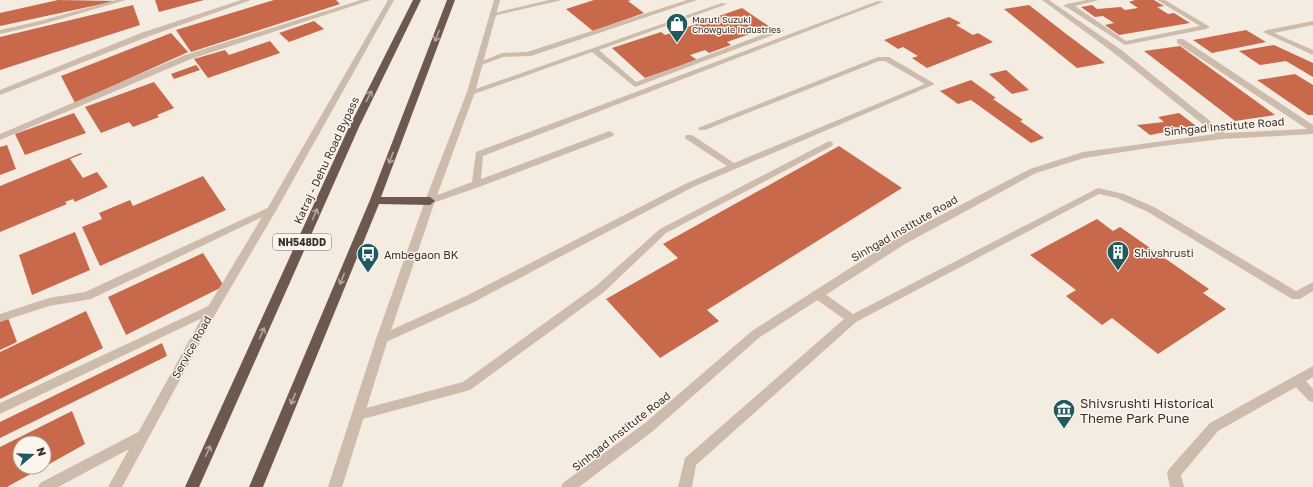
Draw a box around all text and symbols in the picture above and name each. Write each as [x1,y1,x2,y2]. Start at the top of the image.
shop icon: Maruti Suzuki Chowgule Industries [664,11,690,44]
place label: Maruti Suzuki Chowgule Industries [692,14,781,35]
one-way arrow [433,30,441,42]
one-way arrow [366,91,374,103]
street label: Katraj - Dehu Road Bypass [291,94,361,226]
street label: Sinhgad Institute Road [1163,114,1285,138]
one-way arrow [386,151,394,163]
street label: Sinhgad Institute Road [848,192,960,264]
one-way arrow [312,209,319,221]
road number: NH548DD [273,234,331,250]
building icon: Shivshrusti [1105,239,1131,272]
bus stop icon: Ambegaon BK [355,241,381,274]
place label: Shivshrusti [1134,246,1194,259]
place label: Ambegaon BK [384,248,459,261]
one-way arrow [338,272,346,284]
street label: Service Road [169,314,213,380]
one-way arrow [259,327,266,339]
street label: Sinhgad Institute Road [569,389,673,473]
one-way arrow [288,392,296,404]
place label: Shivsrushti Historical Theme Park Pune [1080,395,1214,426]
museum icon: Shivsrushti Historical Theme Park Pune [1051,397,1077,430]
north arrow [12,435,52,475]
text: N [34,446,49,458]
one-way arrow [205,446,213,458]

